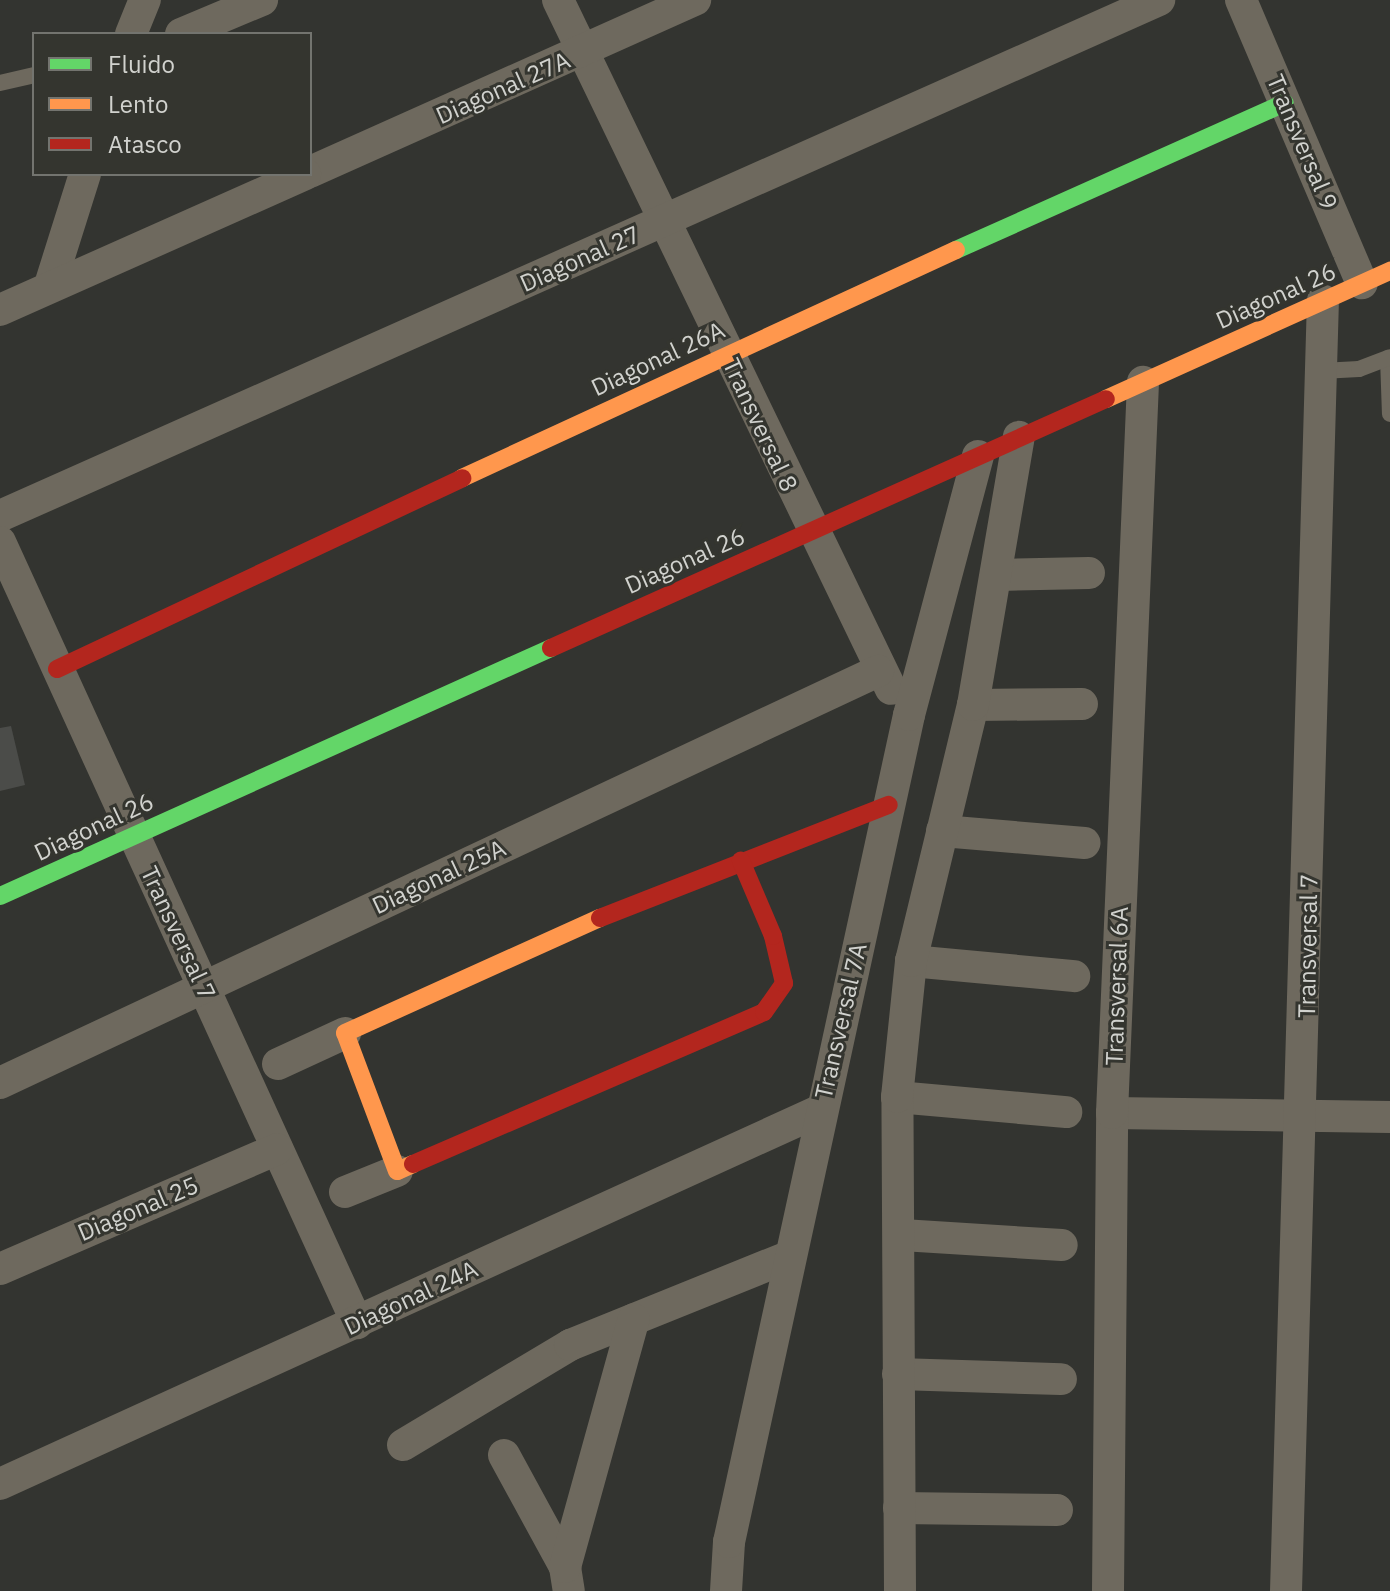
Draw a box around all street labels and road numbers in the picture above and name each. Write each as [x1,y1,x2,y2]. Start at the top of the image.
street label: Diagonal 27A [431,46,575,130]
street label: Transversal 9 [1261,70,1343,214]
street label: Diagonal 27 [516,220,644,298]
street label: Diagonal 26 [1212,257,1340,335]
street label: Diagonal 26A [587,316,729,402]
street label: Transversal 8 [717,354,803,496]
street label: Diagonal 26 [621,522,749,600]
street label: Diagonal 26 [30,787,158,867]
street label: Diagonal 25A [368,834,510,920]
street label: Transversal 7 [135,862,221,1004]
street label: Transversal 7 [1292,874,1324,1018]
street label: Transversal 6A [1100,906,1134,1066]
street label: Transversal 7A [809,940,873,1102]
street label: Diagonal 25 [73,1171,203,1247]
street label: Diagonal 24A [340,1255,482,1341]

